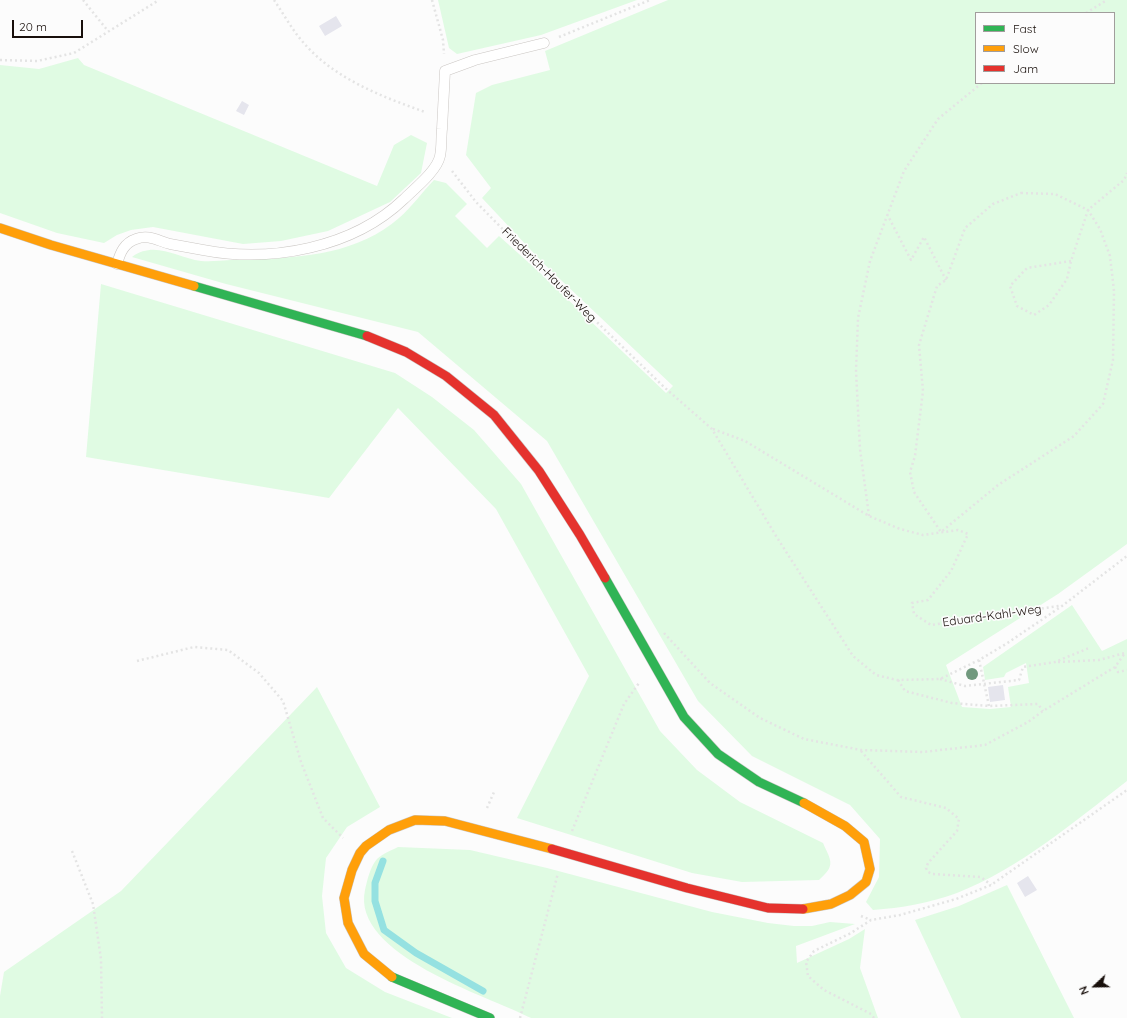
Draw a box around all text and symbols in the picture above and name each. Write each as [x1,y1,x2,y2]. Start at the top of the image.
scale bar [14,12,85,38]
legend [975,12,1115,84]
text: 20 m [19,19,47,34]
text: Fast [1013,21,1037,36]
text: Slow [1013,41,1039,56]
text: Jam [1013,61,1038,76]
street label: Friederich-Haufer-Weg [499,225,599,325]
street label: Eduard-Kahl-Weg [942,602,1042,630]
north arrow [1075,966,1115,1006]
text: N [1076,984,1092,997]

